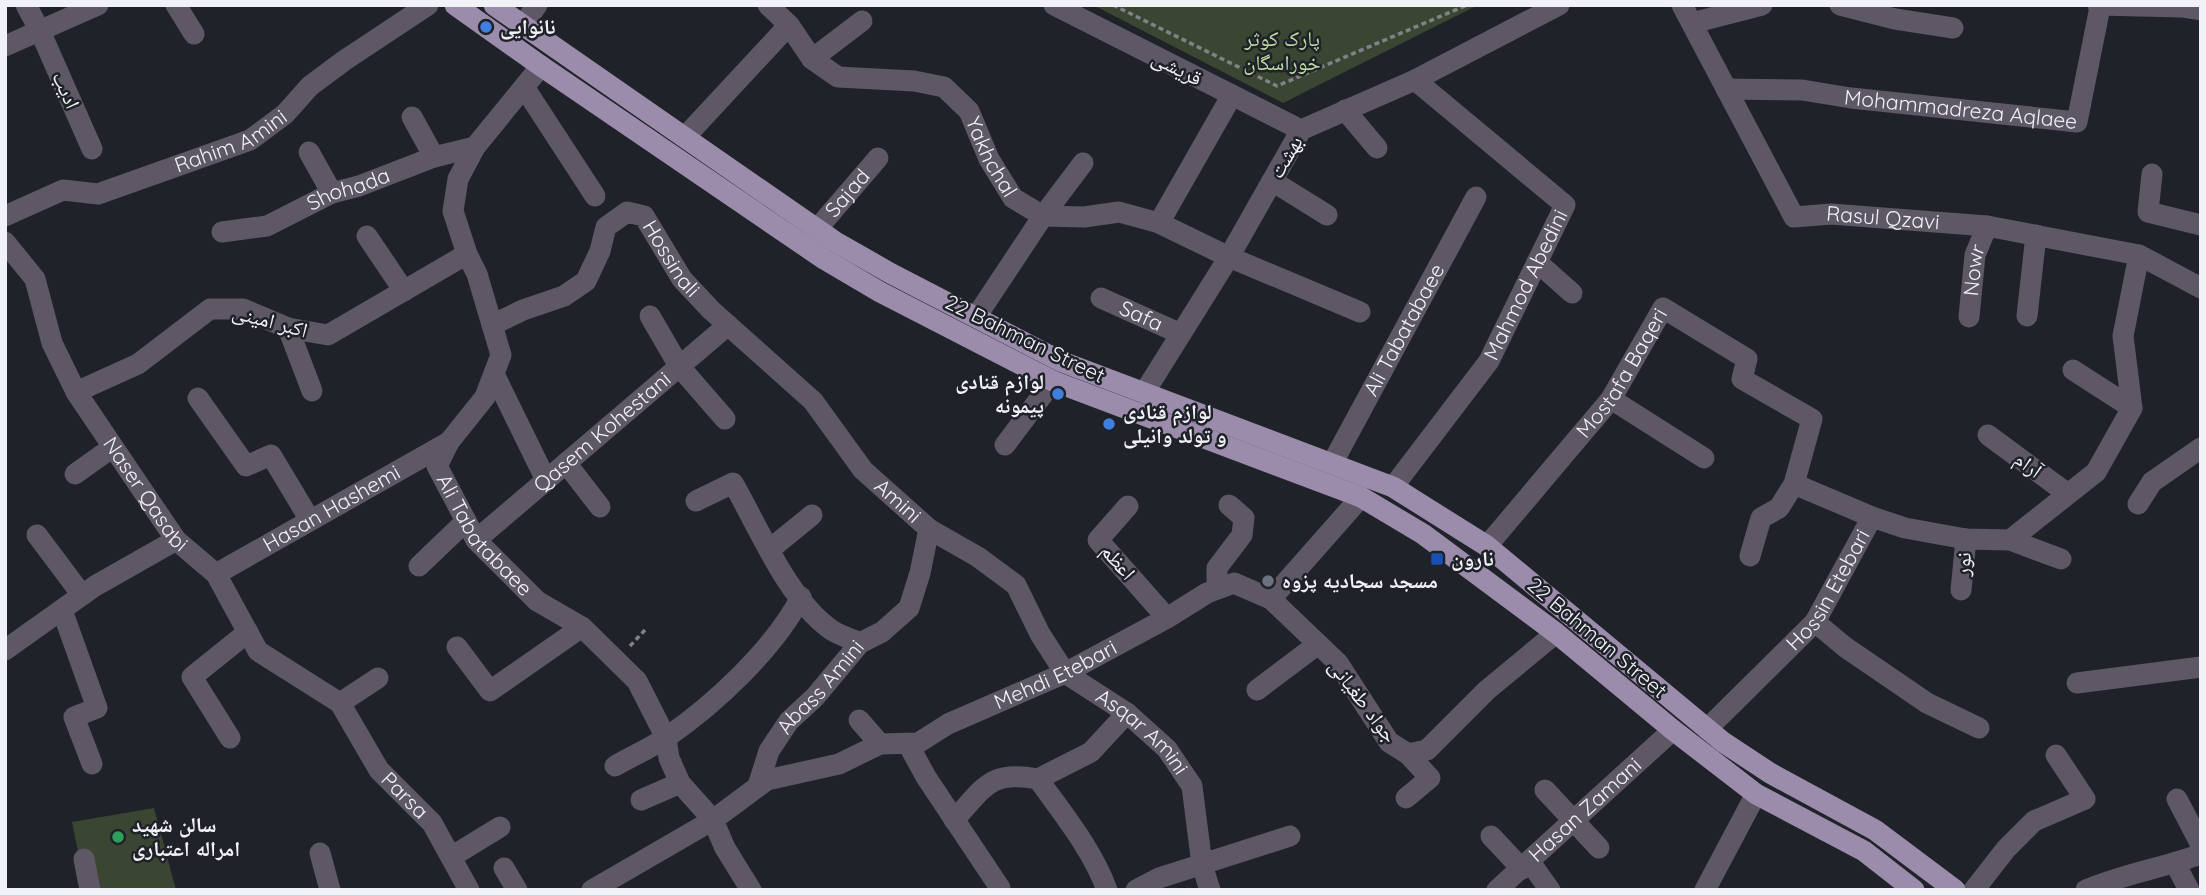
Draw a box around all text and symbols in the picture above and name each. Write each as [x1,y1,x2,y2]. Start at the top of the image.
place label: نانوایی [500,13,556,40]
marker: نانوایی [478,19,494,35]
park label: پارک کوثر خوراسگان [1243,25,1321,75]
street label: قریشی [1148,44,1207,92]
street label: ادیب [47,67,87,112]
street label: Mohammadreza Aqlaee [1843,83,2079,134]
street label: Rahim Amini [171,103,292,178]
street label: Yakhchal [961,112,1023,202]
street label: بهشت [1263,131,1308,182]
street label: Shohada [302,161,393,216]
street label: Sajad [819,163,875,222]
street label: Rasul Qzavi [1825,200,1941,234]
street label: Mahmod Abedini [1477,205,1573,364]
street label: Hossinali [638,215,706,302]
street label: Nowr [1957,240,1990,297]
street label: Ali Tabatabaee [1357,259,1450,400]
street label: 22 Bahman Street [941,288,1110,388]
street label: Safa [1116,294,1167,336]
street label: اکبر امینی [230,298,311,343]
street label: Mostafa Baqeri [1570,303,1672,443]
street label: Qasem Kohestani [528,366,676,497]
place label: لوازم قنادی پیمونه [955,368,1044,418]
marker: لوازم قنادی پیمونه [1050,386,1066,402]
place label: لوازم قنادی و تولد وانیلی [1123,398,1227,449]
marker: لوازم قنادی و تولد وانیلی [1101,416,1117,432]
street label: Naser Qasabi [98,432,194,556]
street label: آرام [2008,445,2048,485]
street label: Hasan Hashemi [258,458,404,557]
street label: Ali Tabatabaee [432,469,538,601]
street label: Amini [870,473,927,528]
street label: Hossin Etebari [1780,524,1875,655]
street label: اعظم [1094,538,1142,586]
place label: نارون [1451,545,1494,571]
marker: نارون [1429,551,1445,567]
street label: نور [1948,551,1976,578]
place label: مسجد سجادیه پزوه [1282,567,1438,593]
street label: 22 Bahman Street [1522,571,1673,703]
marker: مسجد سجادیه پزوه [1260,573,1276,589]
street label: Abass Amini [770,634,869,738]
street label: Mehdi Etebari [990,634,1121,714]
street label: جواد طغیانی [1323,653,1404,748]
street label: Asqar Amini [1091,682,1194,779]
street label: Hasan Zamani [1523,751,1646,867]
street label: Parsa [376,766,434,824]
place label: سالن شهید امراله اعتباری [132,811,240,861]
marker: سالن شهید امراله اعتباری [110,829,126,845]

